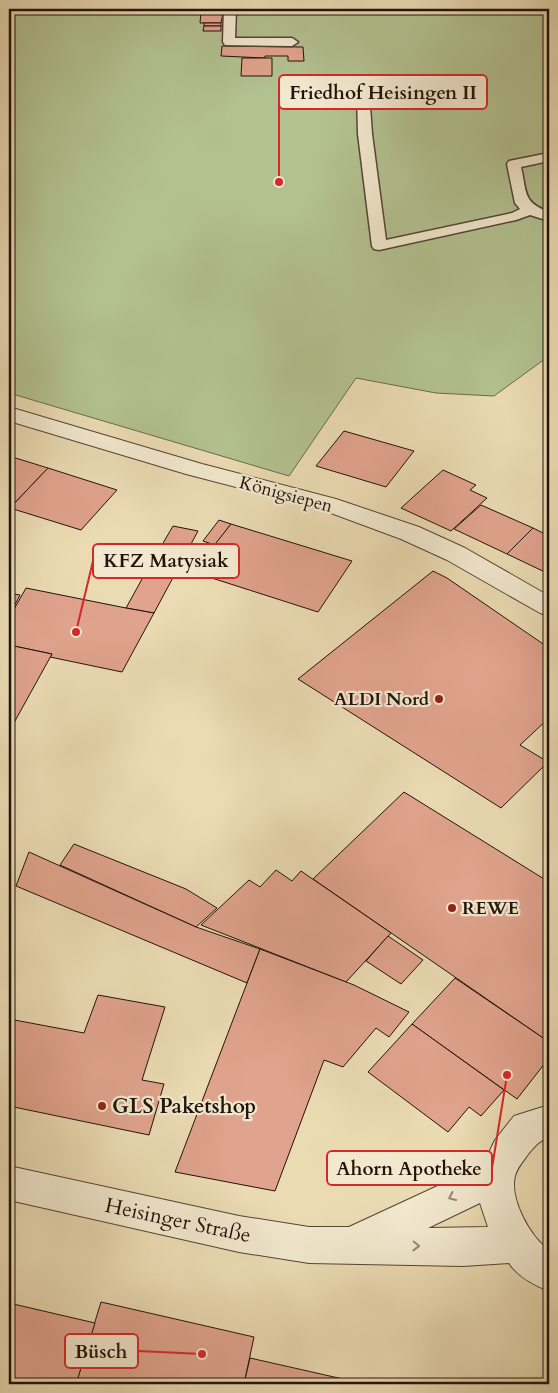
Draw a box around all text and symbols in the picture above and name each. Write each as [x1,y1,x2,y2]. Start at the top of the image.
callout: Friedhof Heisingen II [279,75,487,109]
text: Friedhof Heisingen II [289,80,477,106]
street label: Königsiepen [236,470,336,519]
callout: KFZ Matysiak [93,544,239,578]
text: KFZ Matysiak [103,548,229,574]
place label: ALDI Nord [334,687,430,712]
marker: ALDI Nord [433,693,445,705]
place label: REWE [462,896,519,921]
marker: REWE [446,902,458,914]
place label: GLS Paketshop [112,1092,256,1121]
marker: GLS Paketshop [96,1100,108,1112]
callout: Ahorn Apotheke [327,1151,492,1185]
text: Ahorn Apotheke [336,1156,482,1182]
street label: Heisinger Straße [102,1191,253,1250]
one-way arrow [448,1191,457,1202]
one-way arrow [412,1241,420,1251]
callout: Büsch [65,1334,138,1368]
text: Büsch [75,1339,128,1365]

